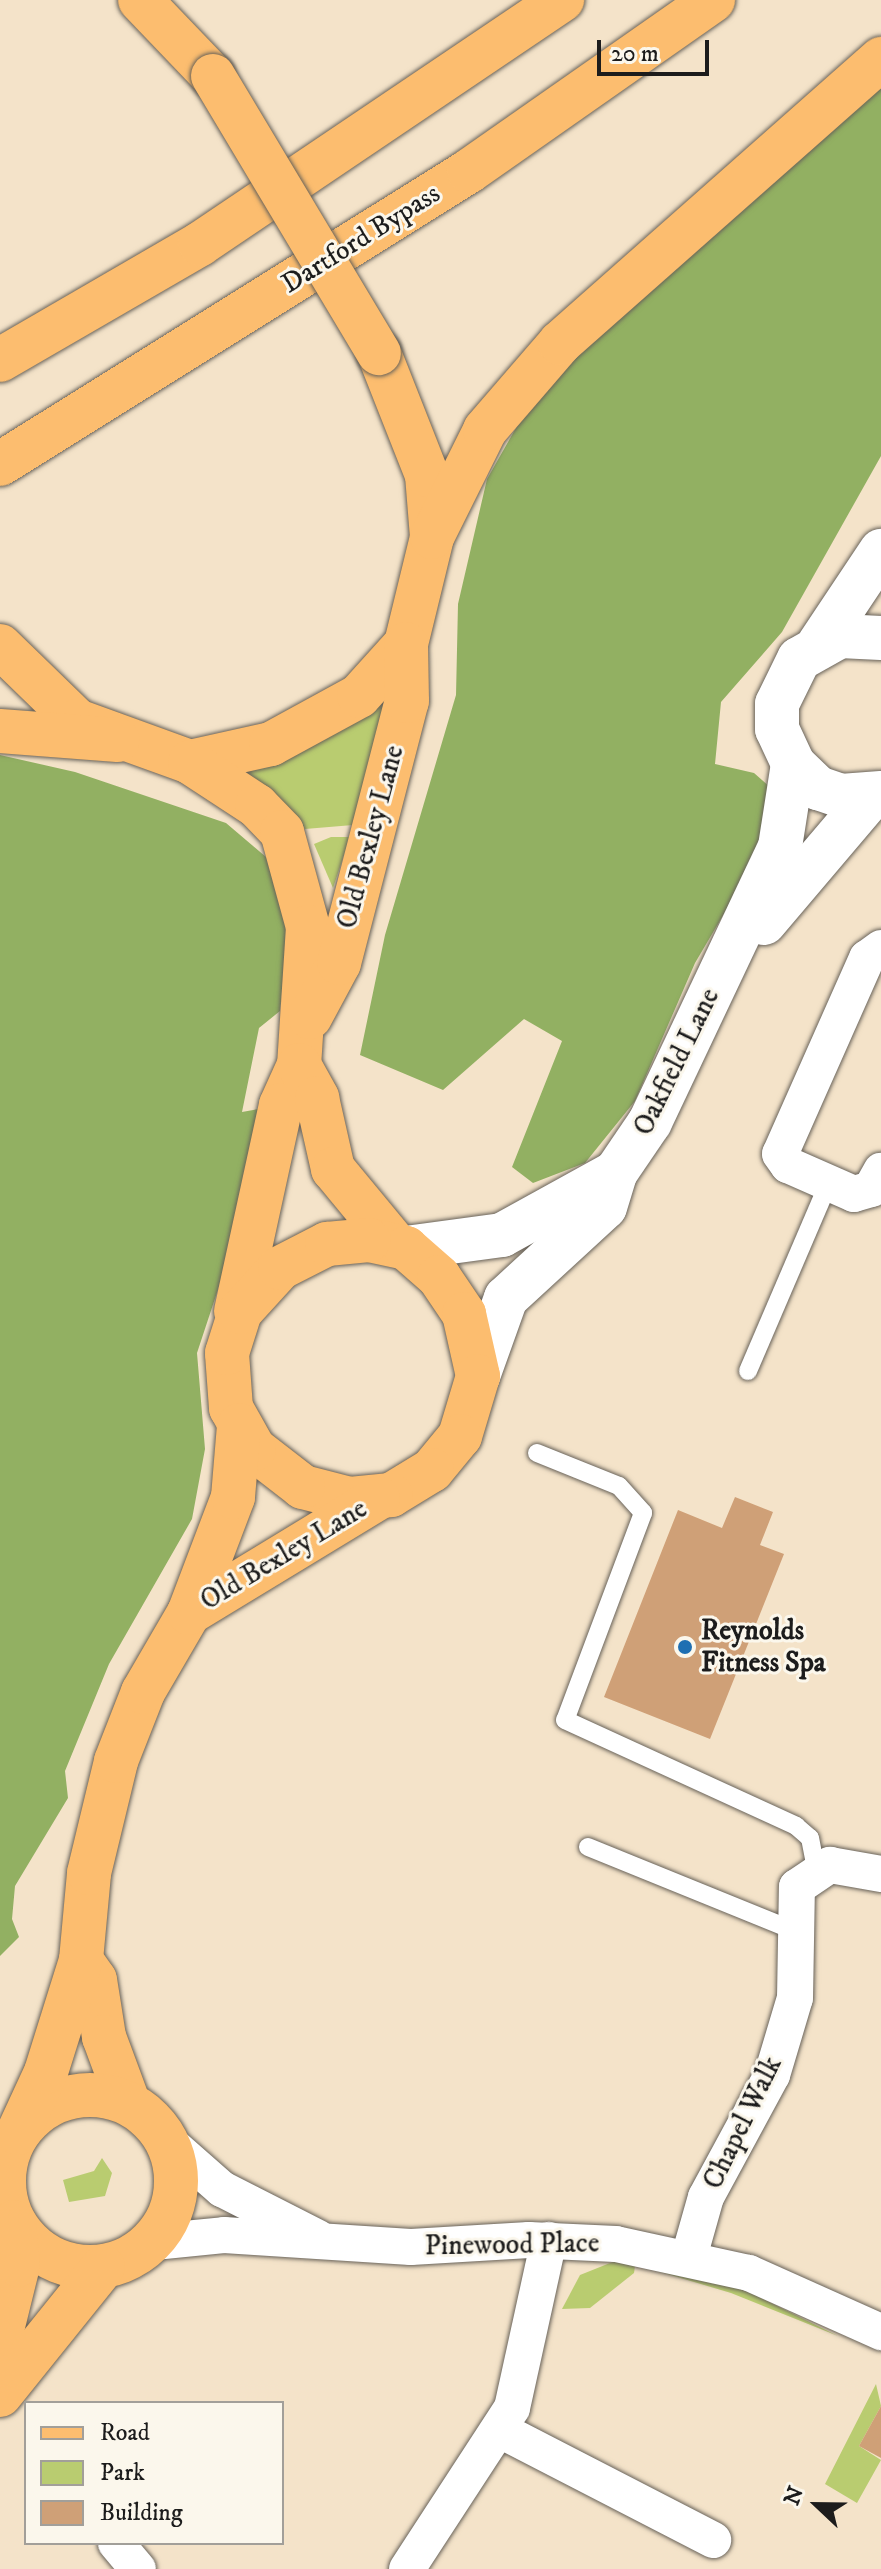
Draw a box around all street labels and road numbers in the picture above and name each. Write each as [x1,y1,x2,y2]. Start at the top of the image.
street label: Dartford Bypass [276,177,446,301]
street label: Old Bexley Lane [330,742,412,932]
street label: Oakfield Lane [627,983,727,1141]
street label: Old Bexley Lane [195,1492,373,1618]
street label: Chapel Walk [696,2051,790,2195]
street label: Pinewood Place [424,2227,600,2263]

